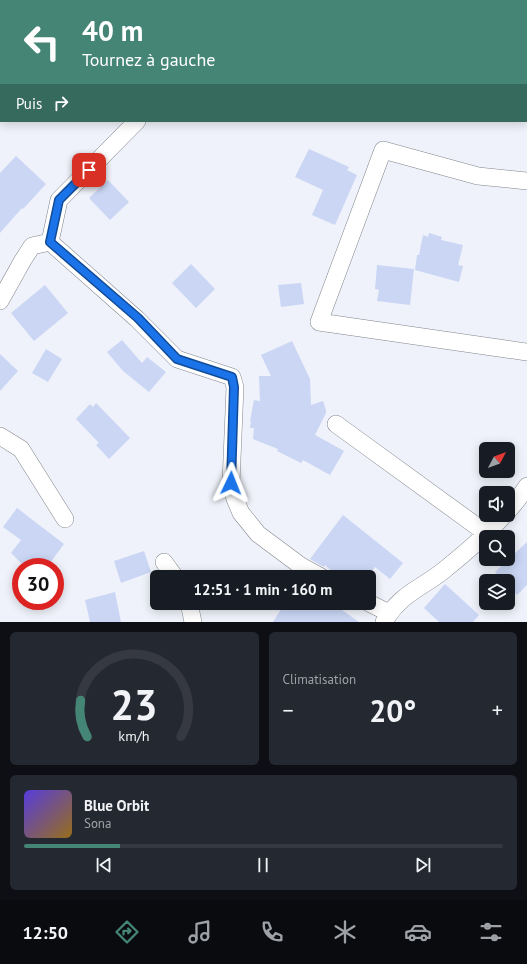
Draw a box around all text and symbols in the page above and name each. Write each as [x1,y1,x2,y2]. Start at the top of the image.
text: 40 m [82,12,143,49]
icon: left [16,16,68,68]
text: Tournez à gauche [82,48,215,71]
icon: right [50,92,72,114]
text: Puis [16,94,42,113]
pin [72,153,106,187]
icon: arrive [78,159,100,181]
north arrow [479,442,515,478]
map controls [479,442,515,610]
position arrow [210,462,252,504]
button: sound [479,486,515,522]
button: search [479,530,515,566]
speed limit sign: 30 [12,558,64,610]
button: layers [479,574,515,610]
text: 12:51 · 1 min · 160 m [194,580,332,599]
text: Climatisation [283,671,356,688]
text: 23 [111,677,158,730]
text: 20° [369,691,416,730]
text: − [283,696,294,724]
text: + [492,696,503,724]
text: km/h [119,725,150,744]
text: Blue Orbit [84,796,149,815]
text: Sona [84,815,111,832]
icon: previous [93,854,115,876]
icon: pause [252,854,274,876]
icon: next [412,854,434,876]
icon: directions [113,918,141,946]
icon: music [186,918,214,946]
icon: phone [258,918,286,946]
icon: climate [331,918,359,946]
icon: car [404,918,432,946]
icon: filters [477,918,505,946]
text: 12:50 [22,921,68,944]

